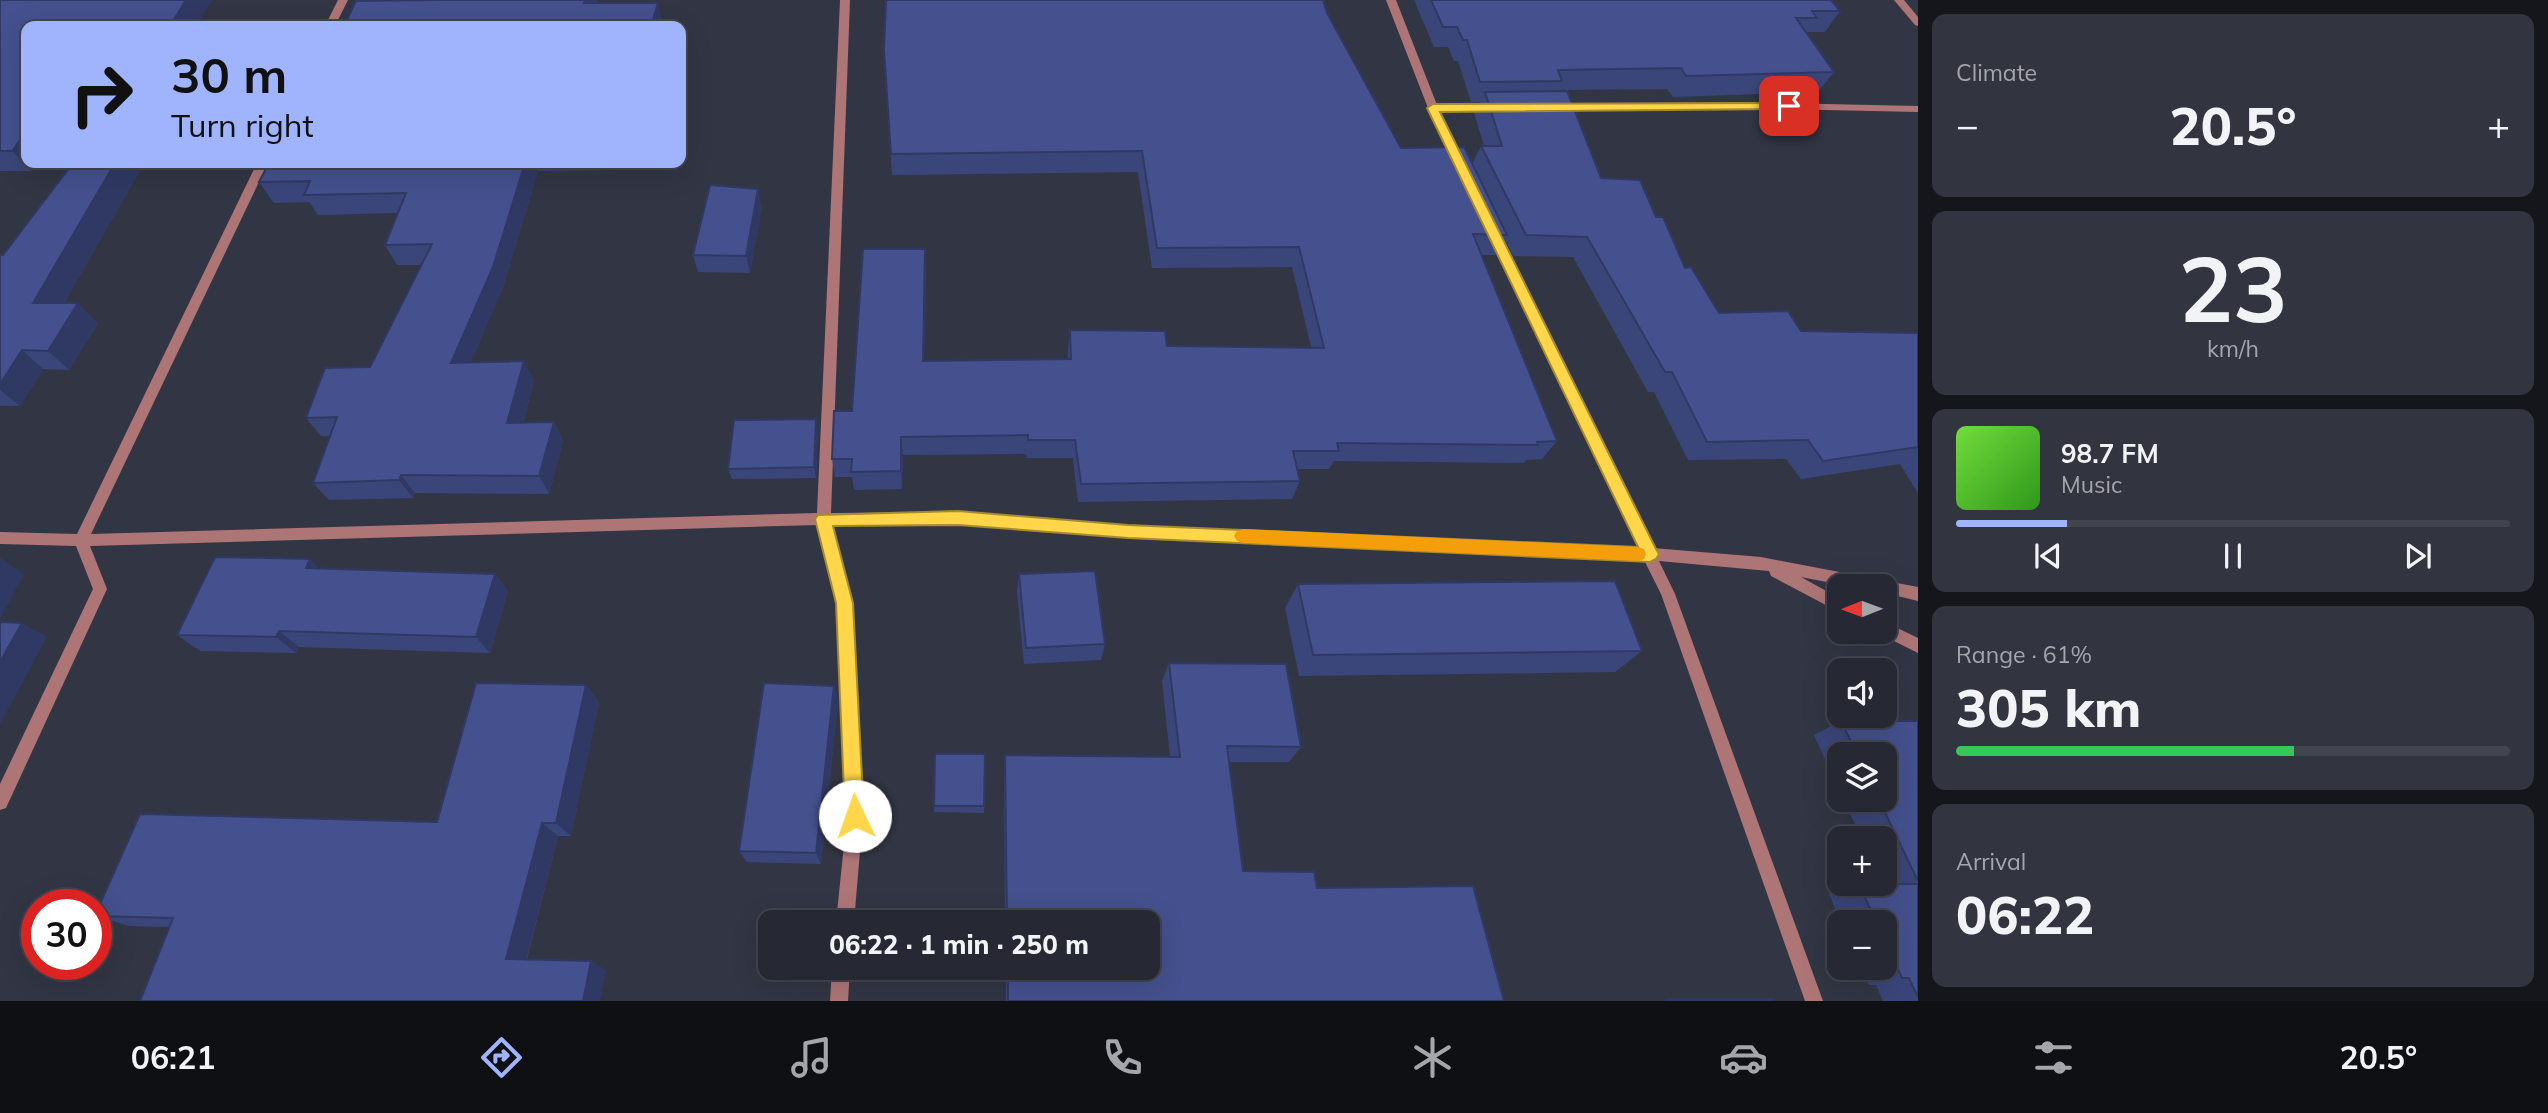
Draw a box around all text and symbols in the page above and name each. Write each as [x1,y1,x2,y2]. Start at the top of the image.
text: 30 m [171,44,287,105]
icon: right [56,49,147,140]
text: Climate [1956,58,2037,87]
pin [1759,76,1819,136]
icon: arrive [1770,87,1808,125]
text: 20.5° [2169,93,2297,158]
text: − [1956,101,1979,149]
text: + [2487,101,2510,149]
text: Turn right [171,105,314,145]
text: 23 [2178,231,2288,345]
text: km/h [2207,334,2259,363]
text: 98.7 FM [2061,437,2159,470]
text: Music [2061,470,2122,499]
icon: previous [2029,537,2067,575]
icon: pause [2214,537,2252,575]
icon: next [2399,537,2437,575]
north arrow [1827,574,1897,644]
map controls [1827,574,1897,980]
text: Range · 61% [1956,640,2092,669]
button: sound [1827,658,1897,728]
text: 305 km [1956,675,2141,740]
button: layers [1827,742,1897,812]
position arrow [818,779,892,853]
button: + [1827,826,1897,896]
text: Arrival [1956,847,2026,876]
text: 06:22 [1956,882,2094,947]
speed limit sign: 30 [21,889,112,980]
button: − [1827,910,1897,980]
text: 06:22 · 1 min · 250 m [829,928,1089,961]
icon: directions [477,1033,526,1082]
icon: music [787,1033,836,1082]
icon: phone [1098,1033,1147,1082]
icon: climate [1408,1033,1457,1082]
icon: car [1719,1033,1768,1082]
icon: filters [2029,1033,2078,1082]
text: 06:21 [131,1037,215,1077]
text: 20.5° [2340,1037,2417,1077]

